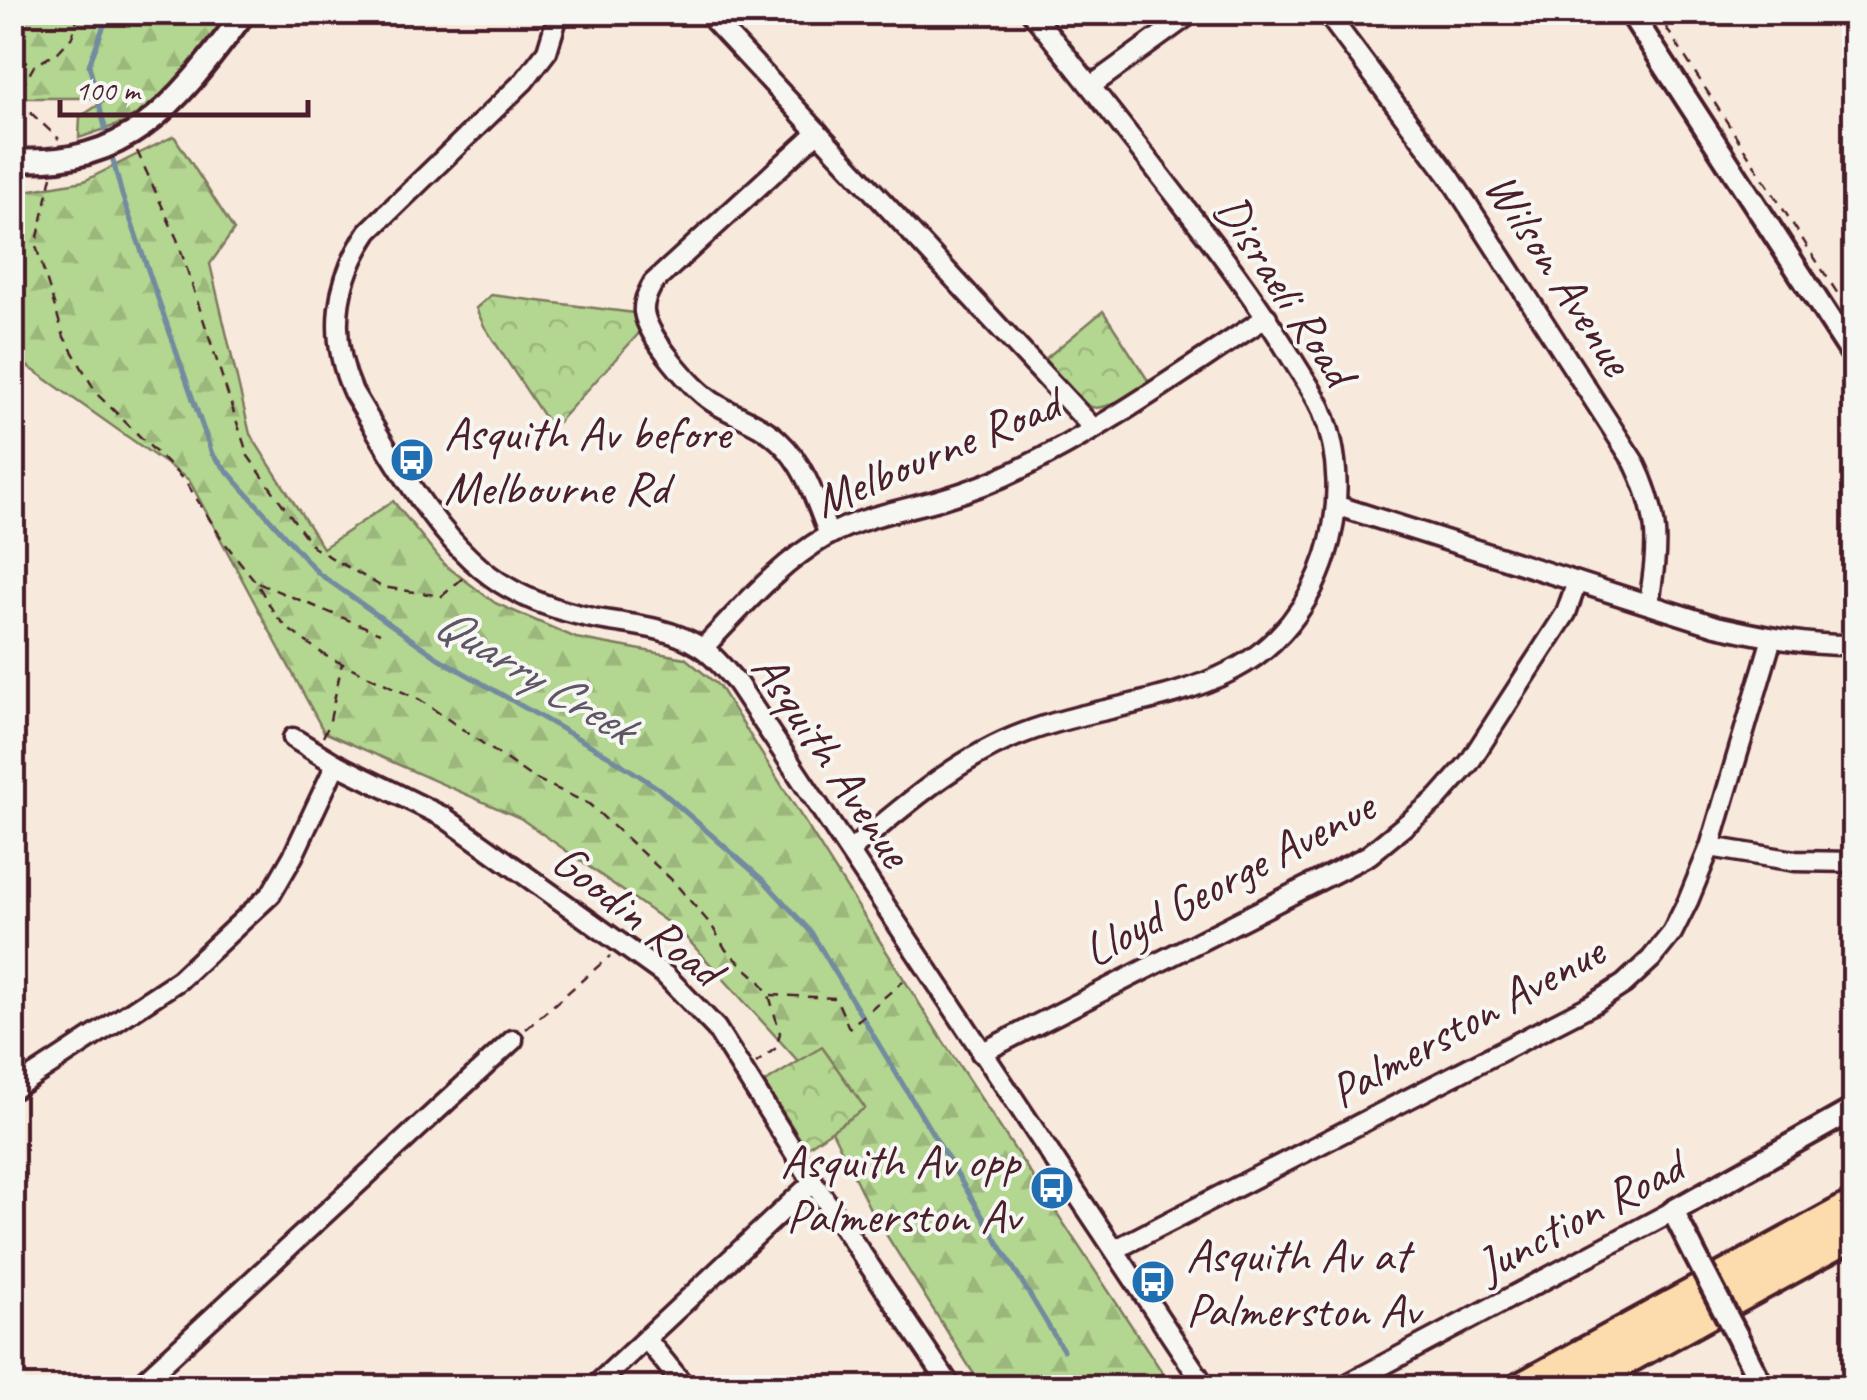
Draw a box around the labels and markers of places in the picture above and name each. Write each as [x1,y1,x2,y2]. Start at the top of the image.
place label: Asquith Av before Melbourne Rd [444,403,734,518]
bus stop icon: Asquith Av before Melbourne Rd [389,437,435,483]
place label: Asquith Av opp Palmerston Av [781,1131,1024,1246]
bus stop icon: Asquith Av opp Palmerston Av [1029,1165,1075,1211]
place label: Asquith Av at Palmerston Av [1186,1225,1424,1340]
bus stop icon: Asquith Av at Palmerston Av [1130,1259,1176,1305]

